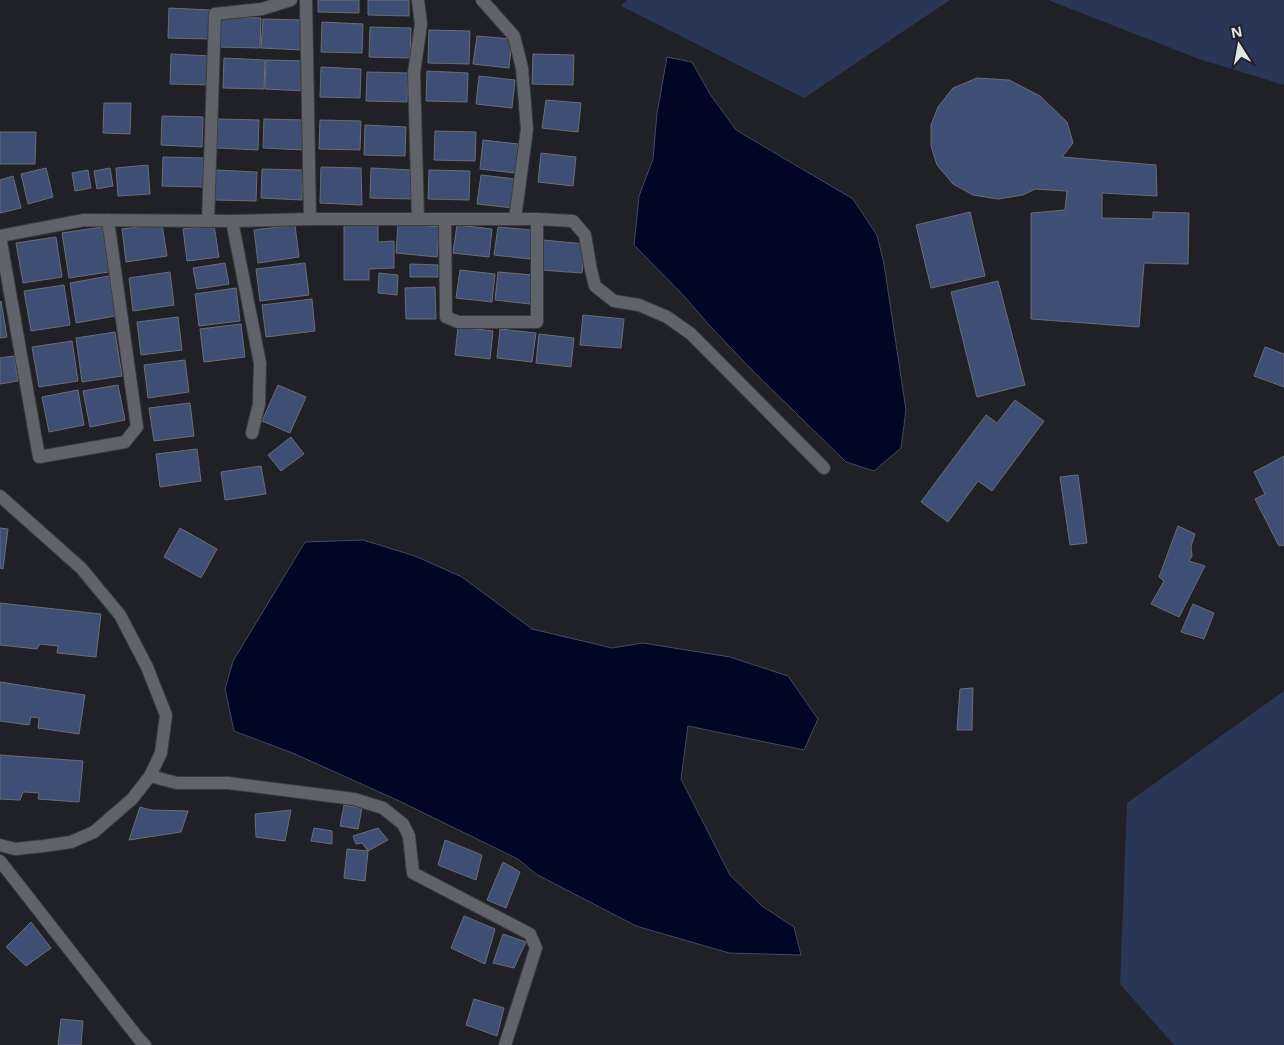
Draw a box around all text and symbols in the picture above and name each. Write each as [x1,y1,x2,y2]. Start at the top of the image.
north arrow [1214,20,1264,70]
text: N [1229,21,1244,42]

